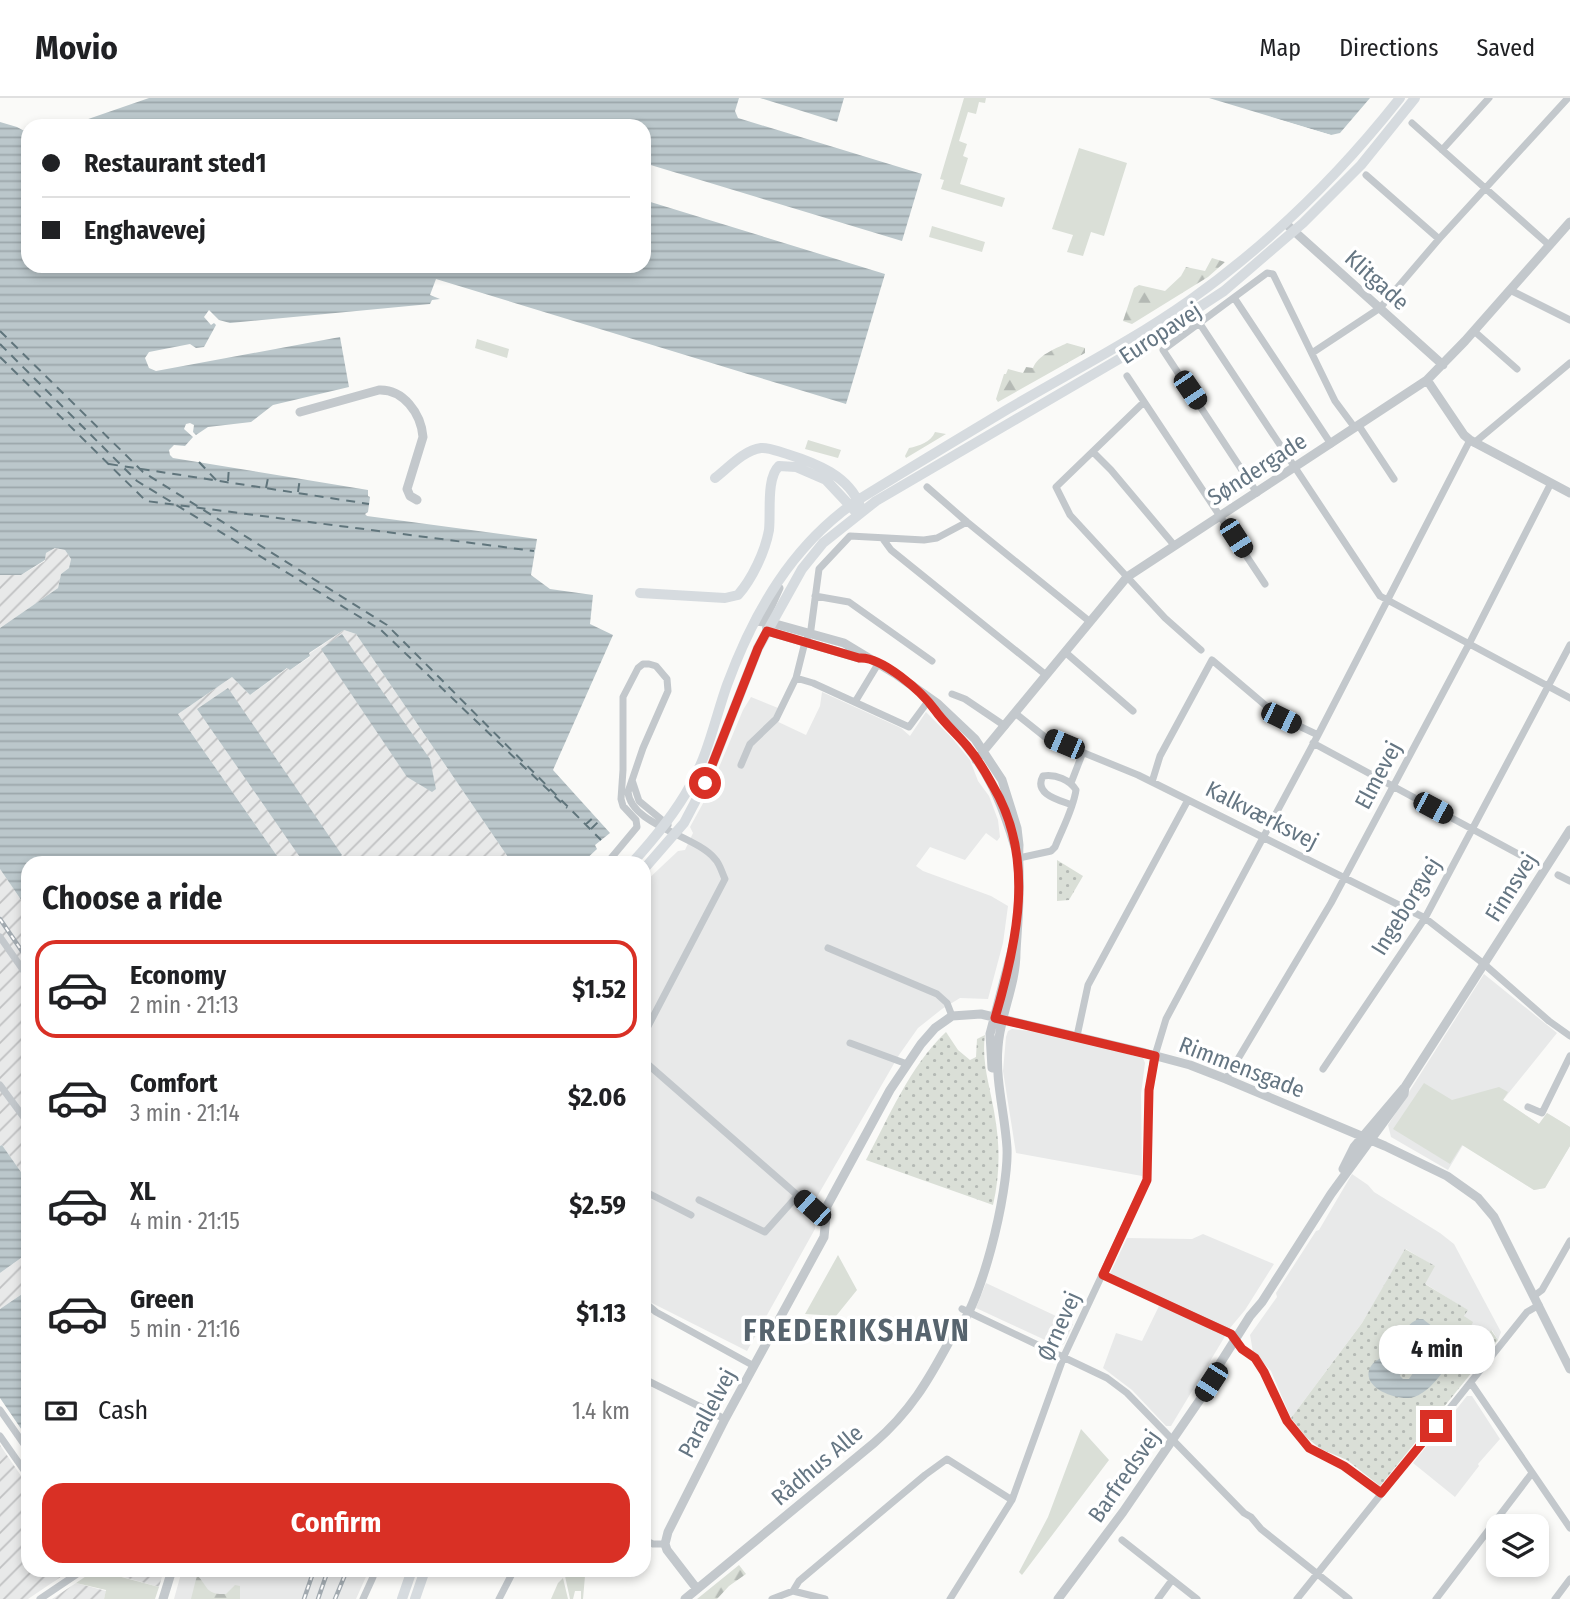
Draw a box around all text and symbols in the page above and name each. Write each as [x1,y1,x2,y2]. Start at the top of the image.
text: Movio [35,28,118,68]
text: Map [1260,34,1301,62]
text: Directions [1339,34,1438,62]
text: Saved [1476,34,1535,62]
text: Restaurant sted1 [84,148,266,179]
text: Enghavevej [84,215,206,246]
street label: Klitgade [1339,244,1415,316]
street label: Europavej [1114,296,1206,370]
car [1170,367,1211,413]
street label: Søndergade [1202,427,1312,511]
car [1216,515,1257,561]
car [1258,699,1305,737]
car [1041,726,1088,762]
street label: Elmevej [1349,736,1407,814]
route start [689,767,721,799]
street label: Kalkværksvej [1201,775,1323,855]
car [1410,789,1457,827]
street label: Finnsvej [1479,847,1543,927]
street label: Ingeborgvej [1365,852,1447,960]
text: Choose a ride [42,879,223,917]
icon: car [46,958,109,1021]
text: Economy [130,960,226,991]
text: $1.52 [572,974,626,1005]
text: 2 min · 21:13 [130,991,239,1019]
street label: Rimmensgade [1175,1030,1309,1104]
icon: car [46,1066,109,1129]
text: Comfort [130,1068,218,1099]
text: $2.06 [568,1082,626,1113]
text: 3 min · 21:14 [130,1099,240,1127]
icon: car [46,1174,109,1237]
text: XL [130,1176,156,1207]
car [790,1186,835,1230]
text: $2.59 [569,1190,626,1221]
text: 4 min · 21:15 [130,1207,240,1235]
icon: car [46,1282,109,1345]
text: Green [130,1284,194,1315]
street label: Ørnevej [1031,1287,1087,1365]
text: $1.13 [576,1298,626,1329]
district label: FREDERIKSHAVN [743,1313,971,1349]
text: 5 min · 21:16 [130,1315,240,1343]
callout: 4 min [1378,1324,1494,1374]
text: 4 min [1411,1335,1463,1363]
car [1191,1359,1232,1405]
street label: Parallelvej [672,1364,742,1462]
icon: cash [42,1392,80,1430]
text: Cash [98,1395,148,1426]
text: 1.4 km [572,1397,630,1425]
route end [1420,1410,1452,1442]
street label: Rådhus Alle [766,1419,868,1511]
street label: Barfredsvej [1082,1424,1166,1528]
button: Confirm [42,1483,630,1563]
map controls [1486,1514,1549,1577]
button: layers [1486,1514,1549,1577]

